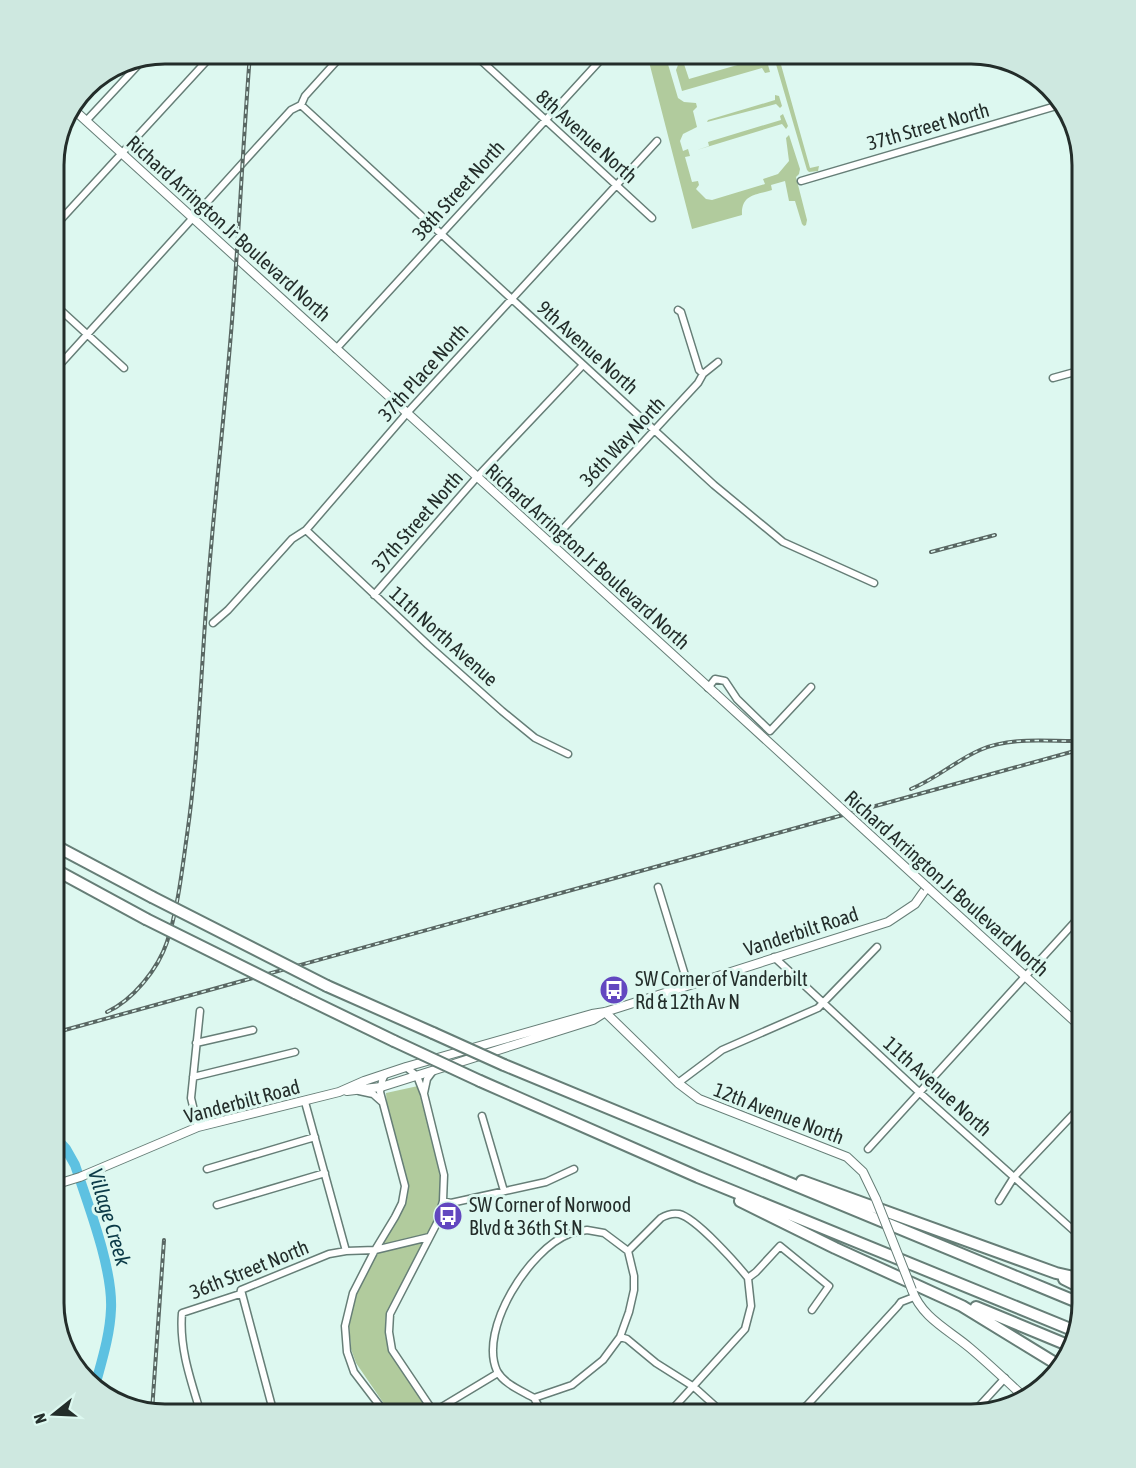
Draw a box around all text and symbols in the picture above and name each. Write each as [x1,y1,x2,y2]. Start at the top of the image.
street label: 8th Avenue North [532,85,642,187]
street label: 37th Street North [864,98,992,154]
street label: Richard Arrington Jr Boulevard North [122,130,336,326]
street label: 38th Street North [407,135,509,245]
street label: 9th Avenue North [533,296,643,398]
street label: 37th Place North [373,319,473,425]
street label: 36th Way North [575,392,669,490]
street label: Richard Arrington Jr Boulevard North [481,458,695,654]
street label: 37th Street North [367,466,467,576]
street label: 11th North Avenue [385,581,503,691]
street label: Richard Arrington Jr Boulevard North [840,785,1054,981]
street label: Vanderbilt Road [741,902,861,960]
place label: SW Corner of Vanderbilt Rd & 12th Av N [635,967,808,1013]
bus stop icon: SW Corner of Vanderbilt Rd & 12th Av N [598,974,630,1006]
street label: 11th Avenue North [879,1031,997,1141]
street label: Vanderbilt Road [182,1075,302,1127]
street label: 12th Avenue North [711,1078,847,1148]
water label: Village Creek [84,1165,136,1269]
place label: SW Corner of Norwood Blvd & 36th St N [469,1193,631,1239]
bus stop icon: SW Corner of Norwood Blvd & 36th St N [432,1200,464,1232]
street label: 36th Street North [186,1235,312,1303]
north arrow [24,1384,84,1444]
text: N [30,1411,50,1426]

